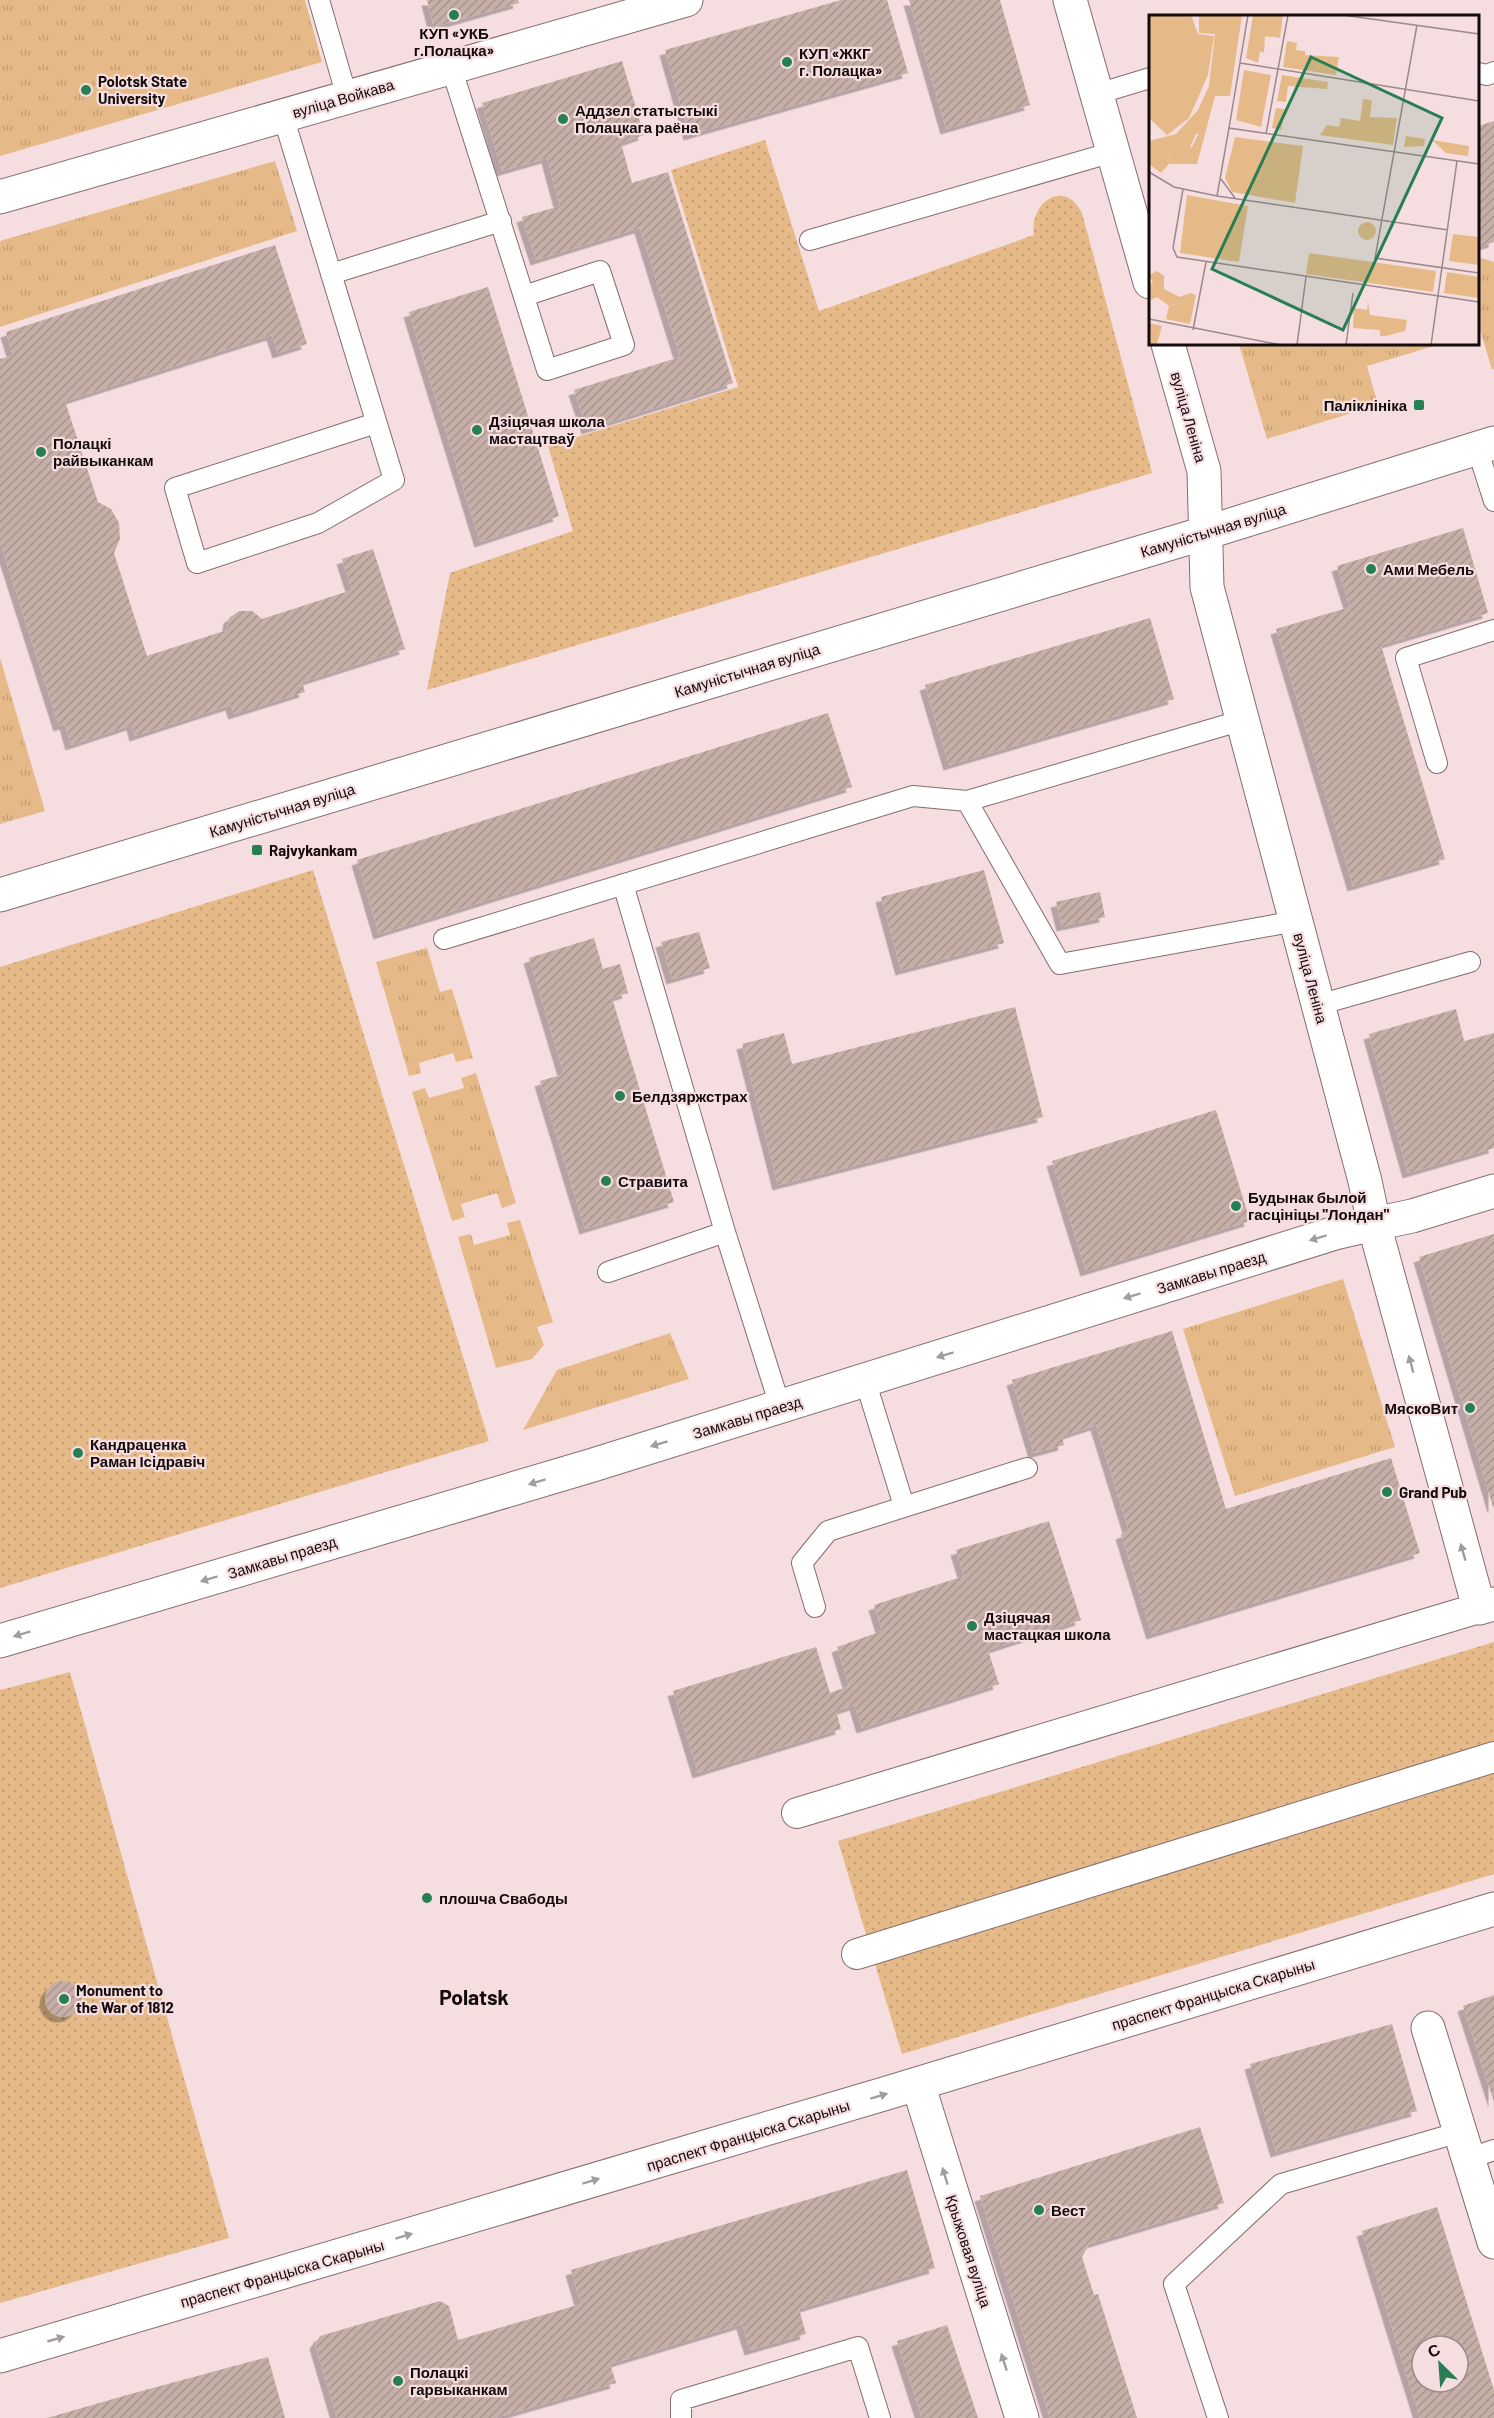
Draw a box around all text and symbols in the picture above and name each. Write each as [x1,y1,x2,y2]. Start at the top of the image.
marker: КУП «УКБ г.Полацка» [447,8,461,22]
inset map [1149,15,1479,345]
place label: КУП «УКБ г.Полацка» [414,24,494,59]
place label: КУП «ЖКГ г. Полацка» [799,44,882,79]
marker: КУП «ЖКГ г. Полацка» [780,55,794,69]
place label: Polotsk State University [98,72,187,107]
street label: вуліца Войкава [290,75,397,121]
marker: Polotsk State University [79,83,93,97]
place label: Аддзел статыстыкі Полацкага раёна [575,101,718,136]
marker: Аддзел статыстыкі Полацкага раёна [556,112,570,126]
street label: вуліца Леніна [1167,370,1211,465]
place label: Паліклініка [1324,396,1408,414]
marker: Паліклініка [1412,398,1426,412]
place label: Дзіцячая школа мастацтваў [489,412,606,447]
marker: Дзіцячая школа мастацтваў [470,423,484,437]
place label: Полацкі райвыканкам [53,434,154,469]
marker: Полацкі райвыканкам [34,445,48,459]
street label: Камуністычная вуліца [1138,499,1289,561]
place label: Ами Мебель [1383,560,1474,578]
marker: Ами Мебель [1364,562,1378,576]
street label: Камуністычная вуліца [672,639,823,701]
street label: Камуністычная вуліца [207,779,358,841]
place label: Rajvykankam [269,841,357,859]
marker: Rajvykankam [250,843,264,857]
street label: вуліца Леніна [1290,931,1332,1026]
place label: Белдзяржстрах [632,1087,748,1105]
marker: Белдзяржстрах [613,1089,627,1103]
place label: Стравита [618,1172,688,1190]
marker: Стравита [599,1174,613,1188]
place label: Будынак былой гасцініцы "Лондан" [1248,1188,1390,1223]
marker: Будынак былой гасцініцы "Лондан" [1229,1199,1243,1213]
one-way arrow [1309,1234,1327,1243]
street label: Замкавы праезд [1154,1247,1268,1297]
one-way arrow [1122,1292,1140,1302]
one-way arrow [936,1351,954,1360]
one-way arrow [1406,1355,1415,1373]
street label: Замкавы праезд [690,1392,804,1442]
place label: МяскоВит [1385,1399,1458,1417]
marker: МяскоВит [1463,1401,1477,1415]
place label: Кандраценка Раман Ісідравіч [90,1435,205,1470]
one-way arrow [650,1440,668,1449]
marker: Кандраценка Раман Ісідравіч [71,1446,85,1460]
one-way arrow [528,1478,546,1487]
place label: Grand Pub [1399,1483,1467,1501]
marker: Grand Pub [1380,1485,1394,1499]
street label: Замкавы праезд [225,1532,339,1582]
one-way arrow [1458,1543,1467,1561]
one-way arrow [200,1575,218,1584]
place label: Дзіцячая мастацкая школа [984,1608,1111,1643]
marker: Дзіцячая мастацкая школа [965,1619,979,1633]
one-way arrow [13,1630,31,1639]
place label: плошча Свабоды [439,1889,568,1907]
marker: плошча Свабоды [420,1891,434,1905]
street label: праспект Францыска Скарыны [1109,1955,1317,2033]
place label: Monument to the War of 1812 [76,1981,174,2016]
district label: Polatsk [439,1984,509,2009]
marker: Monument to the War of 1812 [57,1992,71,2006]
one-way arrow [870,2091,888,2100]
street label: праспект Францыска Скарыны [644,2096,852,2174]
one-way arrow [940,2167,949,2185]
one-way arrow [582,2176,600,2185]
street label: Крыжовая вуліца [942,2192,996,2310]
place label: Вест [1051,2201,1086,2219]
marker: Вест [1032,2203,1046,2217]
one-way arrow [395,2231,413,2241]
street label: праспект Францыска Скарыны [178,2235,386,2311]
one-way arrow [47,2334,65,2344]
north arrow [1410,2334,1470,2394]
text: С [1424,2339,1443,2361]
one-way arrow [999,2353,1008,2371]
place label: Полацкі гарвыканкам [410,2363,508,2398]
marker: Полацкі гарвыканкам [391,2374,405,2388]

